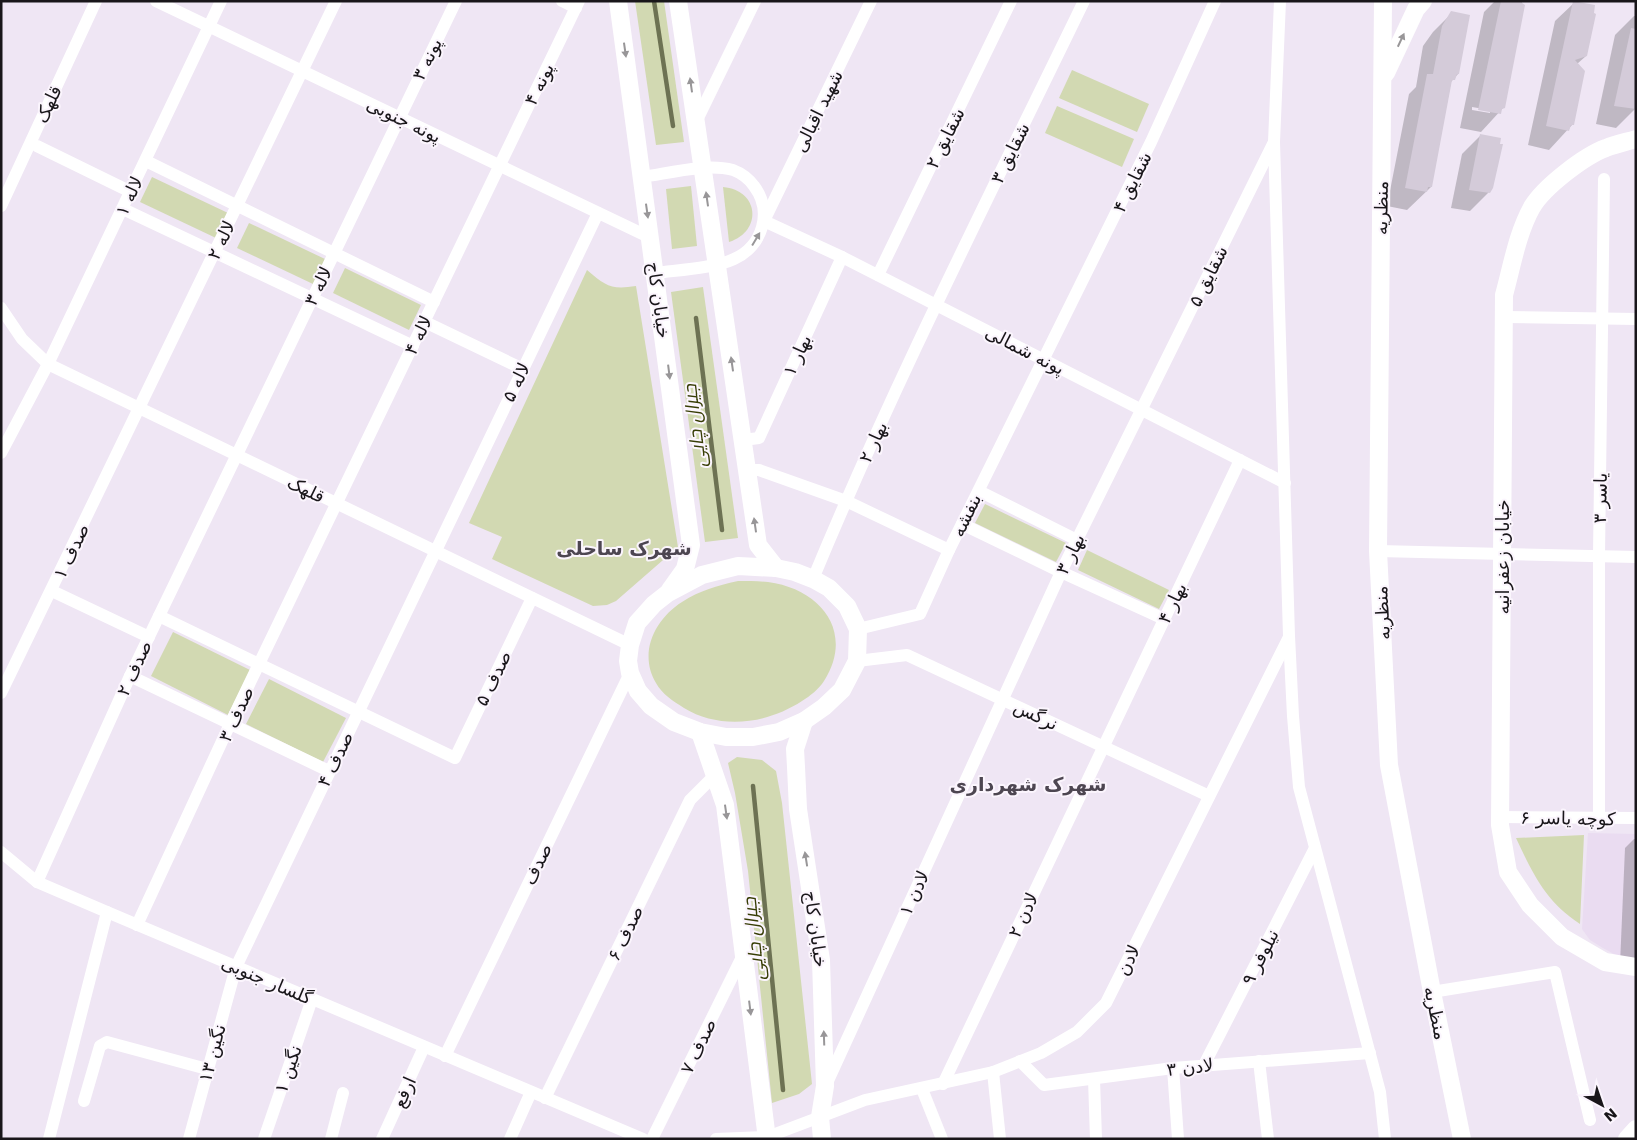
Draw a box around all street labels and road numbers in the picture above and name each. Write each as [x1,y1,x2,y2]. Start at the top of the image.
street label: پونه ۳ [408,34,447,84]
street label: پونه ۴ [520,59,559,109]
street label: شهید اقبالی [789,66,848,156]
street label: قلهک [30,82,67,127]
street label: پونه جنوبی [363,93,445,148]
street label: شقایق ۲ [921,104,970,172]
street label: شقایق ۳ [986,119,1035,187]
street label: شقایق ۴ [1108,148,1157,216]
street label: لاله ۱ [111,173,147,219]
street label: منظریه [1370,181,1393,235]
street label: لاله ۲ [203,217,239,263]
street label: شقایق ۵ [1184,242,1233,310]
street label: خیابان کاج [642,260,675,340]
street label: لاله ۳ [300,263,336,309]
street label: لاله ۴ [400,312,436,358]
street label: پونه شمالی [981,321,1068,380]
street label: بهار ۱ [778,331,816,379]
street label: لاله ۵ [498,359,534,405]
street label: بهار ۲ [854,418,892,466]
street label: قلهک [283,471,328,508]
street label: یاسر ۳ [1589,472,1612,524]
street label: بنفشه [947,490,985,540]
street label: خیابان زعفرانیه [1492,499,1514,615]
street label: صدف ۱ [49,520,93,582]
street label: بهار ۳ [1051,530,1090,578]
street label: بهار ۴ [1153,579,1192,627]
street label: منظریه [1370,585,1395,641]
street label: صدف ۲ [112,637,156,699]
street label: صدف ۵ [471,647,515,709]
street label: صدف ۳ [214,683,258,745]
street label: نرگس [1010,696,1061,735]
street label: صدف ۴ [313,728,357,790]
street label: کوچه یاسر ۶ [1520,807,1616,830]
street label: صدف [518,840,556,888]
street label: لادن ۱ [895,867,933,919]
street label: خیابان کاج [799,889,832,969]
street label: لادن ۲ [1004,889,1042,941]
street label: صدف ۶ [603,902,647,964]
street label: نیلوفر ۹ [1237,926,1284,989]
street label: لادن [1112,941,1144,979]
street label: گلسار جنوبی [218,952,316,1010]
street label: منظریه [1419,984,1452,1042]
street label: صدف ۷ [676,1015,720,1077]
street label: نگین ۱۳ [194,1022,231,1085]
street label: نگین ۱ [270,1042,307,1096]
street label: لادن ۳ [1166,1054,1214,1080]
street label: ارفع [388,1073,421,1111]

